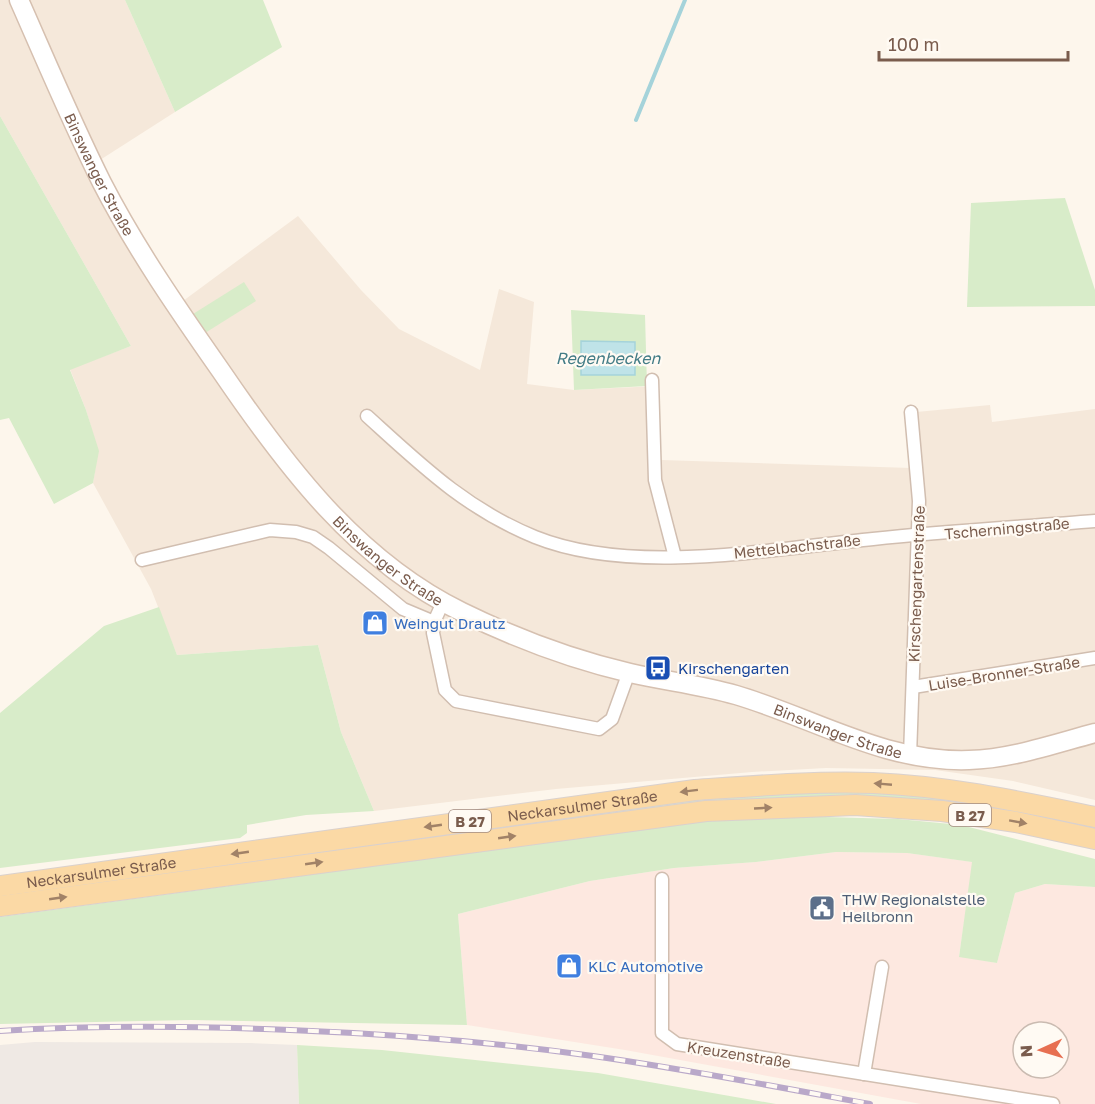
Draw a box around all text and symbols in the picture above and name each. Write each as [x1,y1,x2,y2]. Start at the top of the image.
scale bar [879,24,1068,62]
text: 100 m [888,33,939,55]
street label: Binswanger Straße [61,110,138,239]
water label: Regenbecken [556,348,661,368]
street label: Kirschengartenstraße [904,505,928,663]
street label: Binswanger Straße [329,512,447,609]
street label: Tscherningstraße [944,514,1071,542]
street label: Mettelbachstraße [733,530,862,562]
shop icon: Weingut Drautz [360,608,390,638]
place label: Weingut Drautz [394,614,506,632]
street label: Luise-Bronner-Straße [927,652,1081,694]
bus stop icon: Kirschengarten [643,653,673,683]
place label: Kirschengarten [678,659,789,677]
street label: Binswanger Straße [771,700,904,762]
one-way arrow [874,779,893,789]
street label: Neckarsulmer Straße [506,786,659,825]
one-way arrow [679,787,698,796]
one-way arrow [754,804,773,813]
road number: B 27 [949,804,991,826]
road number: B 27 [449,810,491,832]
one-way arrow [1008,818,1027,827]
one-way arrow [424,822,443,831]
one-way arrow [497,833,516,842]
one-way arrow [230,848,249,858]
street label: Neckarsulmer Straße [25,853,178,891]
one-way arrow [304,859,323,868]
place label: THW Regionalstelle Heilbronn [842,890,985,925]
one-way arrow [49,893,68,902]
public building icon: THW Regionalstelle Heilbronn [807,893,837,923]
shop icon: KLC Automotive [554,951,584,981]
place label: KLC Automotive [588,957,703,975]
north arrow [1011,1020,1071,1080]
street label: Kreuzenstraße [686,1037,793,1071]
text: N [1016,1044,1036,1058]

